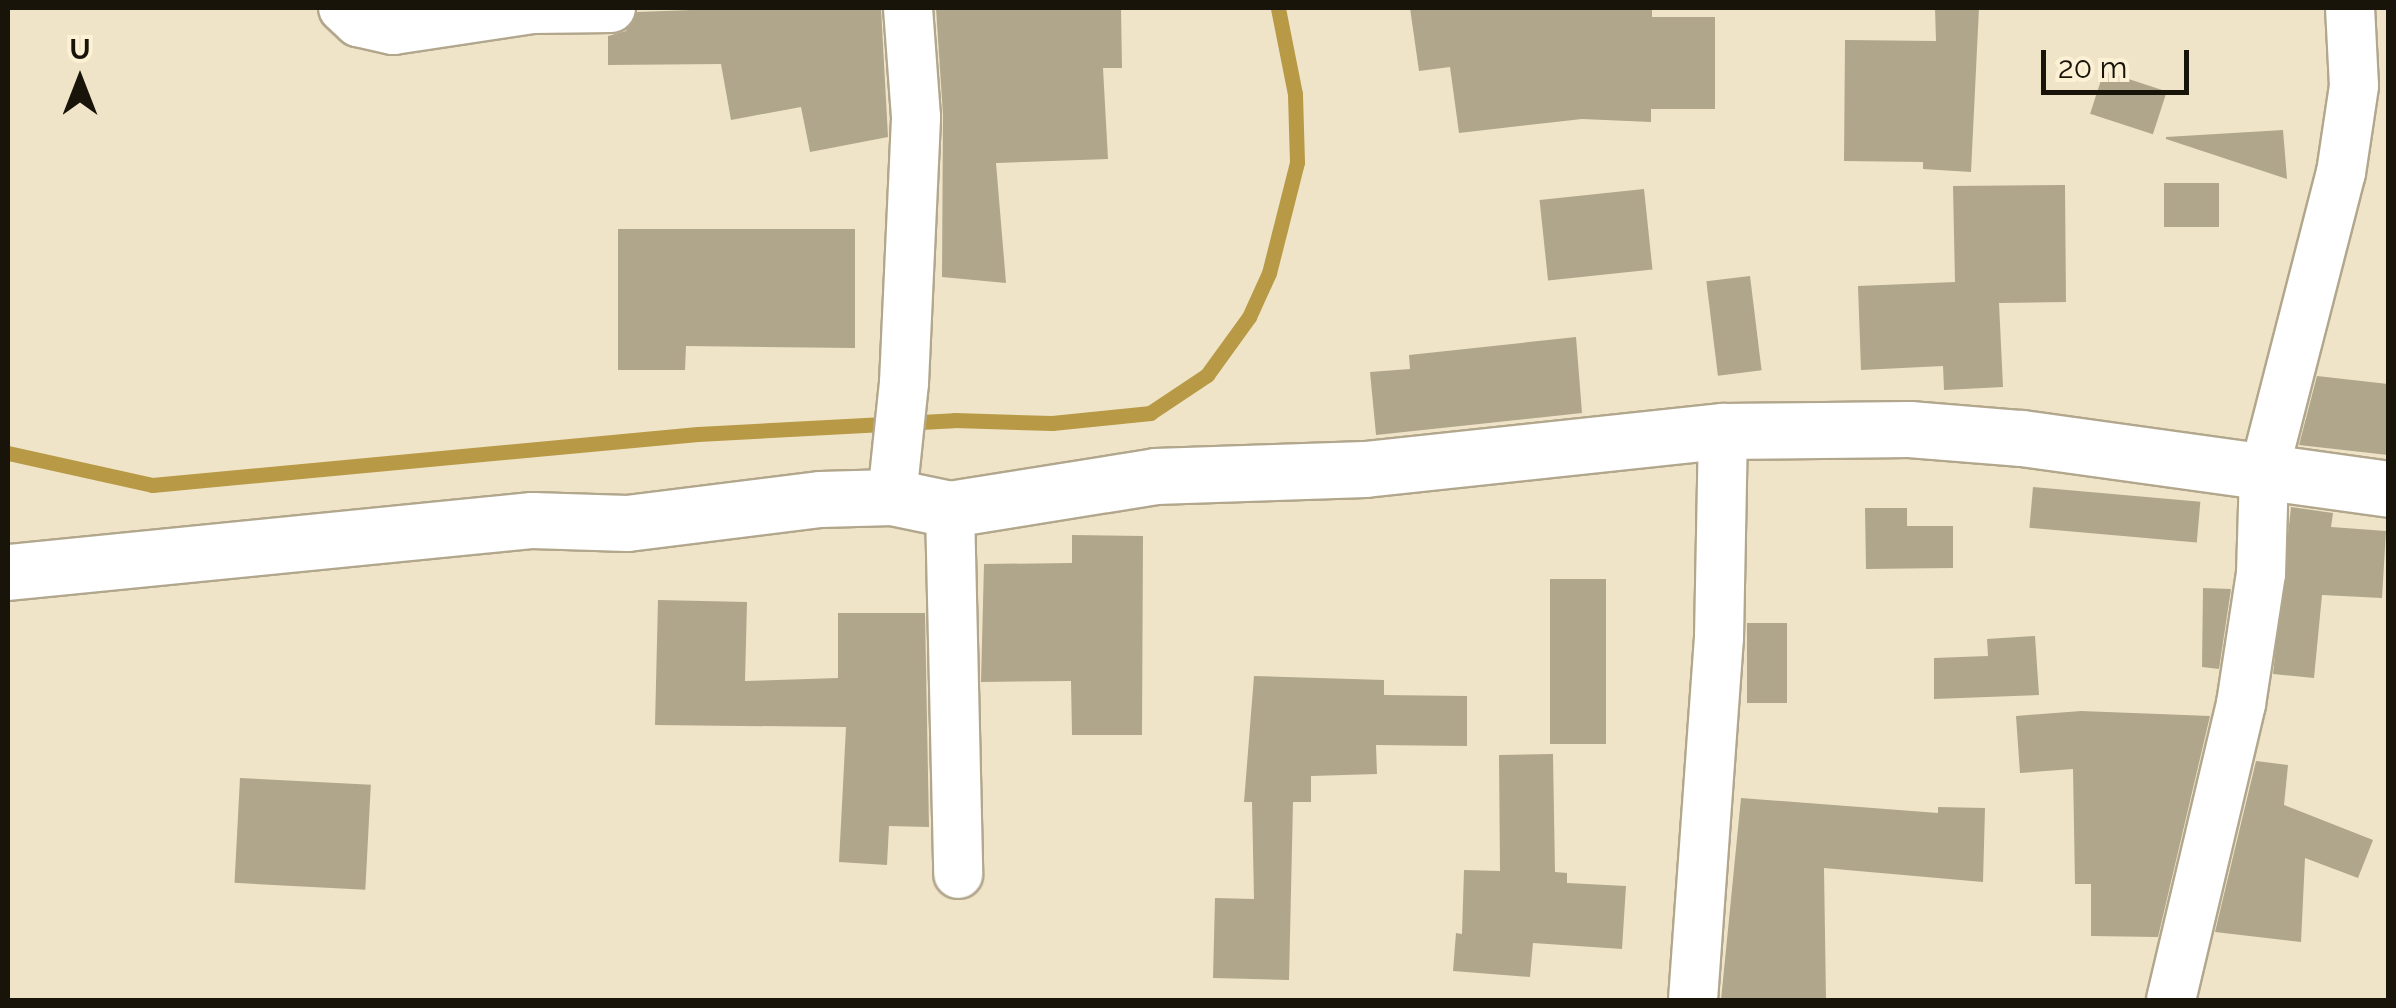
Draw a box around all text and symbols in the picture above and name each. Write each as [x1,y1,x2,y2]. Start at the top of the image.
north arrow [30,30,130,130]
scale bar [2046,30,2194,92]
text: U [69,33,91,66]
text: 20 m [2058,50,2127,85]

